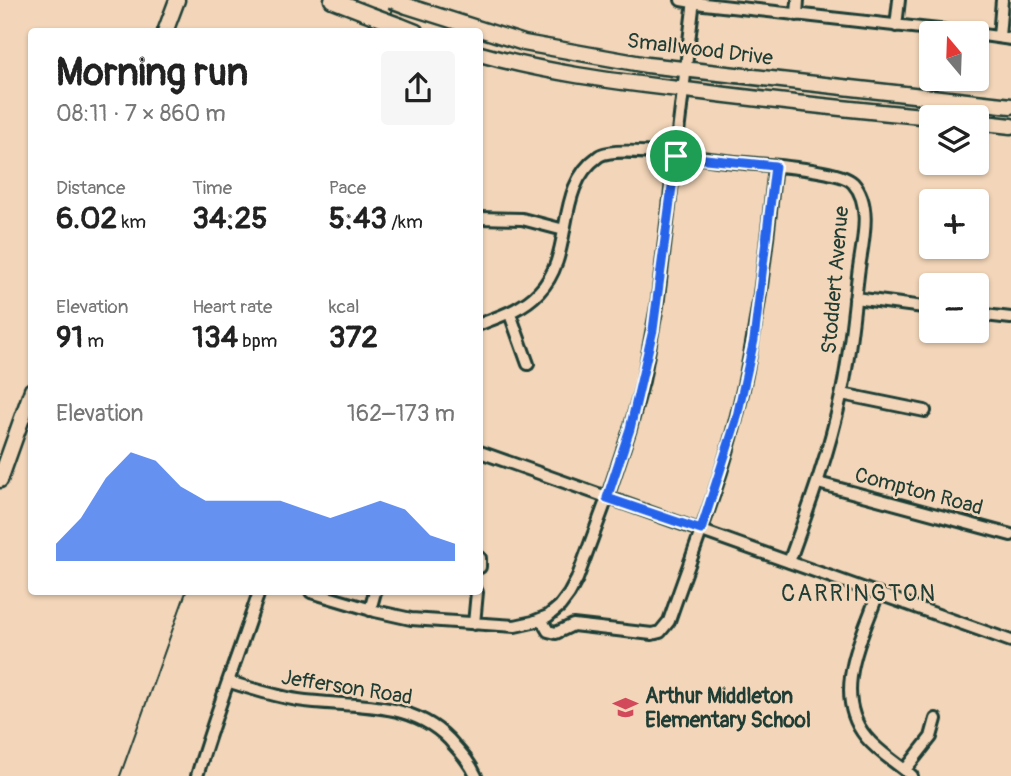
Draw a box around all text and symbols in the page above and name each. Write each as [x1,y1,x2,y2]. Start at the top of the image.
north arrow [919,21,989,91]
map controls [919,21,989,343]
street label: Smallwood Drive [625,27,775,72]
text: Morning run [56,49,248,97]
button: share [381,51,455,125]
text: 08:11 · 7 × 860 m [56,99,226,128]
button: layers [919,105,989,175]
pin [646,126,706,186]
icon: arrive [657,137,695,175]
text: Distance [56,176,125,200]
text: Time [192,176,232,200]
text: Pace [329,176,366,200]
button: + [919,189,989,259]
text: 6.02 [56,200,117,237]
text: 34:25 [192,200,268,237]
text: 5:43 [329,200,387,237]
street label: Stoddert Avenue [816,204,855,355]
text: km [117,210,146,234]
text: /km [387,210,423,234]
button: − [919,273,989,343]
text: Elevation [56,295,128,319]
text: Heart rate [192,295,272,319]
text: kcal [329,295,360,319]
text: 91 [56,319,83,356]
text: 134 [192,319,238,356]
text: 372 [329,319,378,356]
text: m [83,329,104,353]
text: bpm [238,329,278,353]
text: Elevation [56,399,144,428]
text: 162–173 m [347,399,455,428]
street label: Compton Road [852,461,986,522]
district label: CARRINGTON [781,579,937,608]
street label: Jefferson Road [279,664,414,711]
place label: Arthur Middleton Elementary School [645,683,811,734]
school or university icon: Arthur Middleton Elementary School [611,694,639,722]

